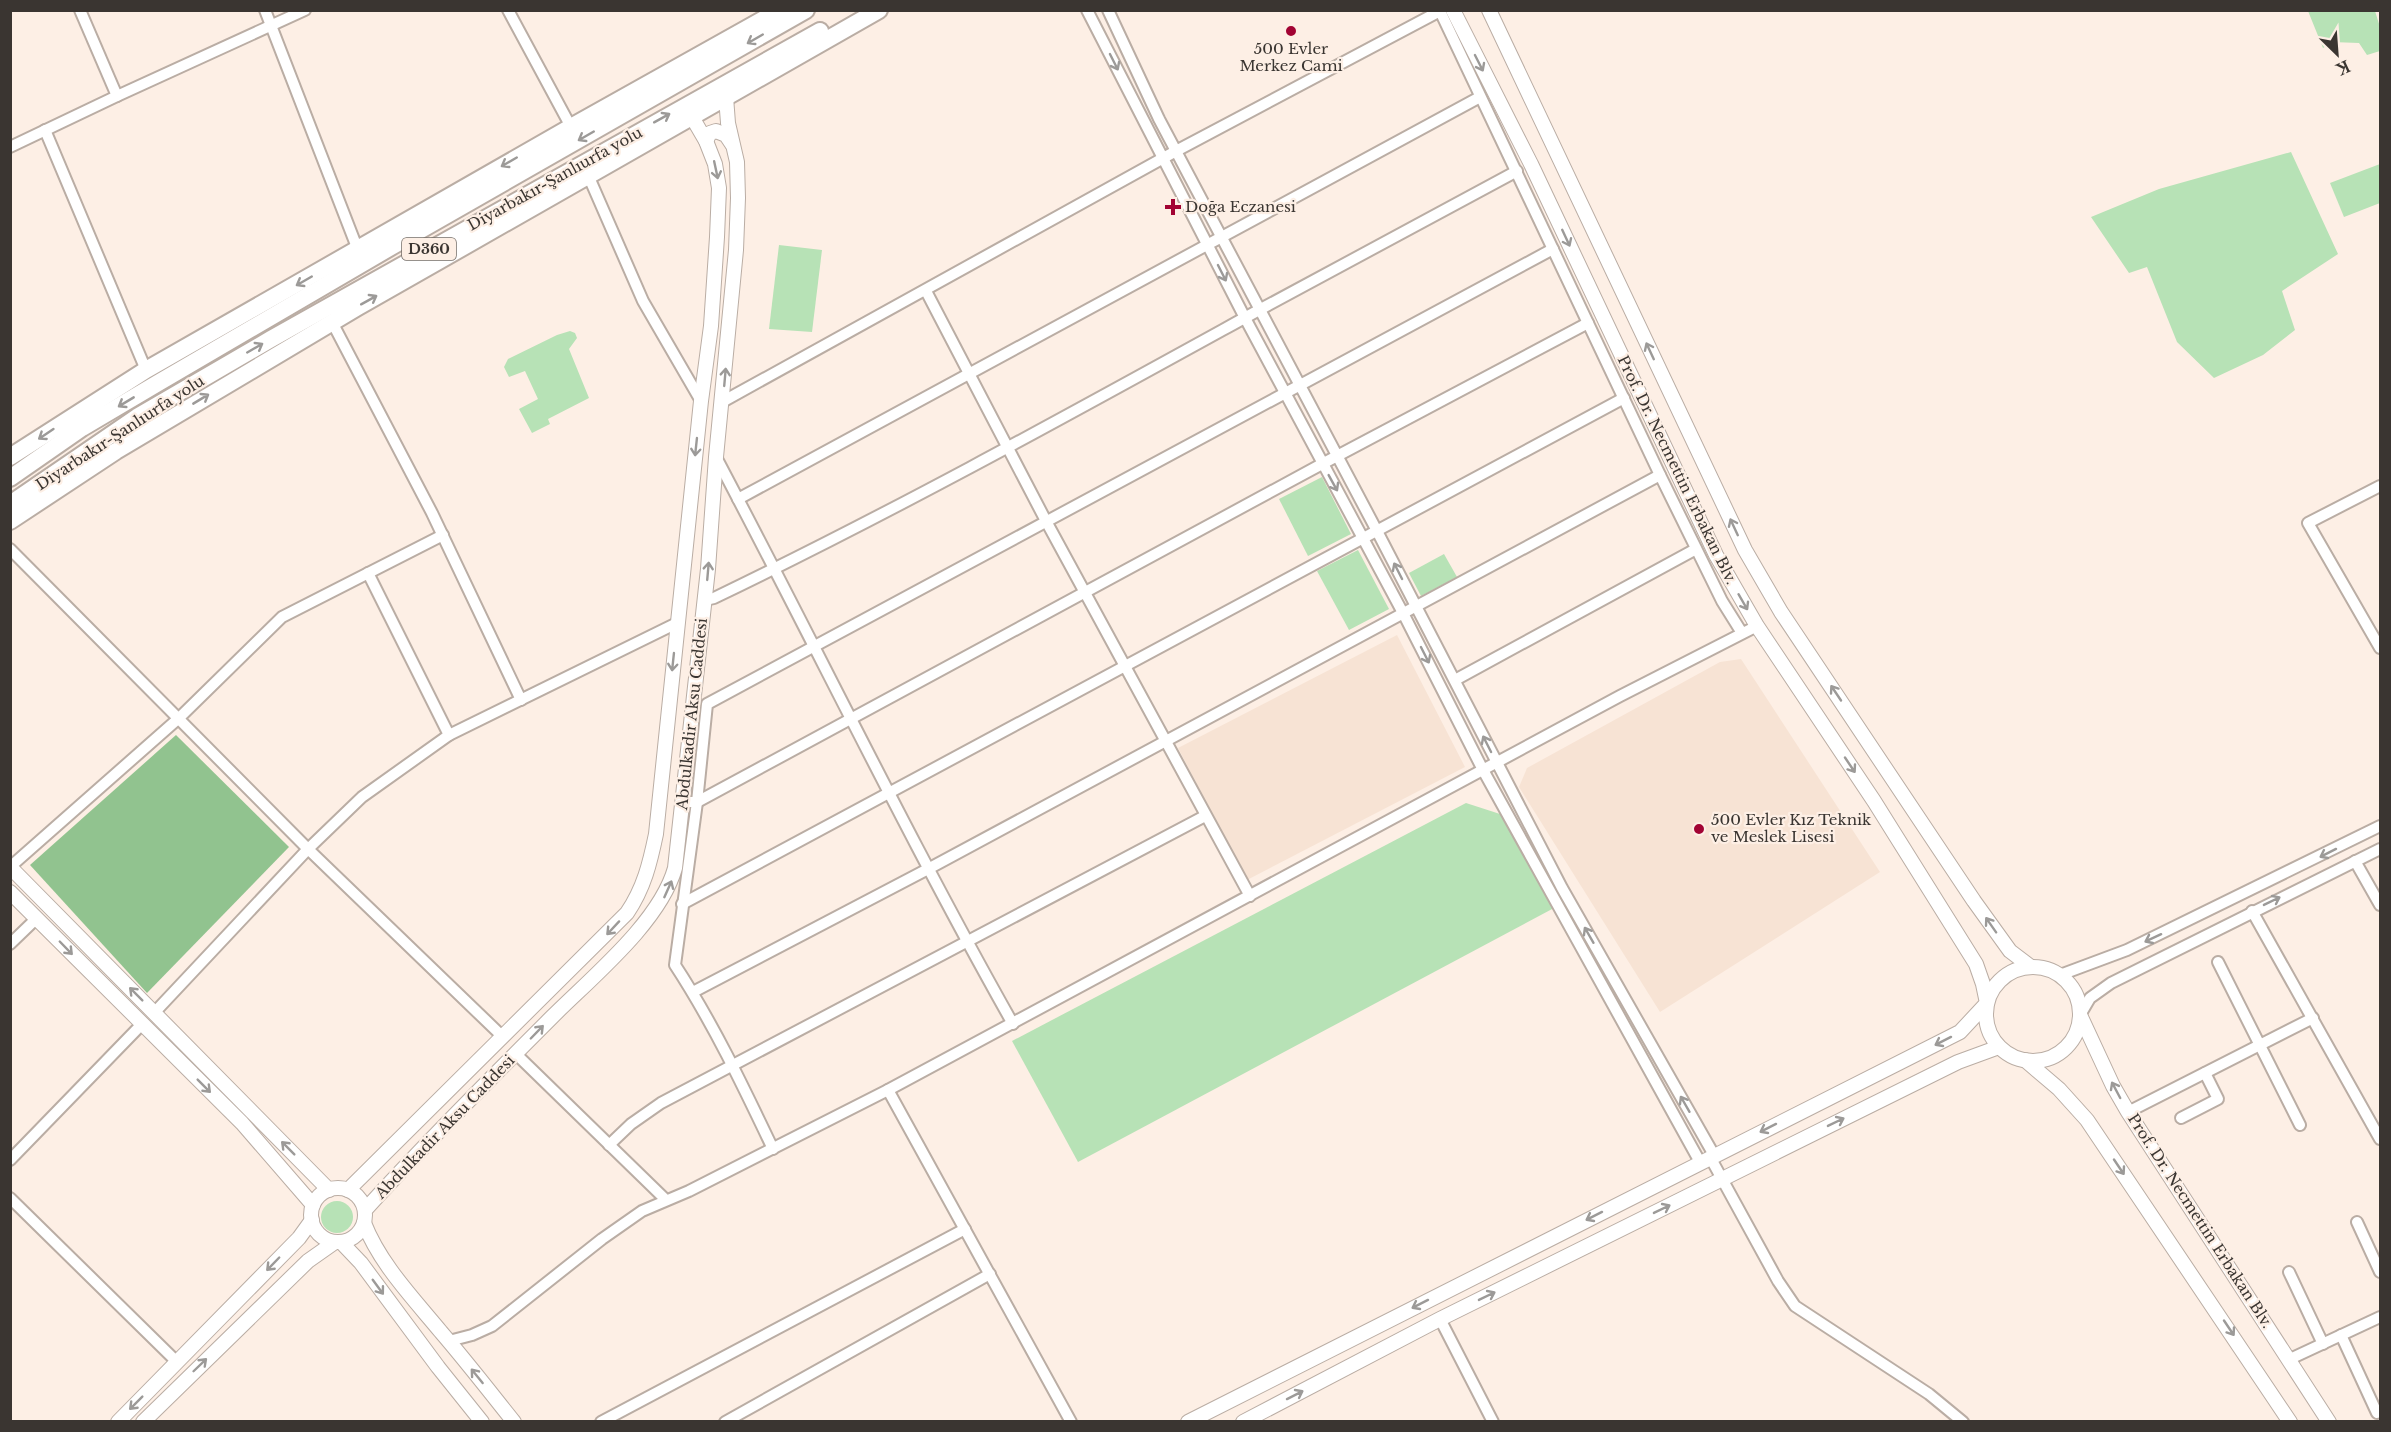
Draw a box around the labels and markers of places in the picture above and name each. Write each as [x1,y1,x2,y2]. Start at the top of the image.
marker: 500 Evler Merkez Cami [1284,24,1298,38]
place label: 500 Evler Merkez Cami [1239,39,1343,75]
place label: Doğa Eczanesi [1185,197,1296,216]
marker: Doğa Eczanesi [1166,200,1180,214]
place label: 500 Evler Kız Teknik ve Meslek Lisesi [1711,810,1872,846]
marker: 500 Evler Kız Teknik ve Meslek Lisesi [1692,822,1706,836]

